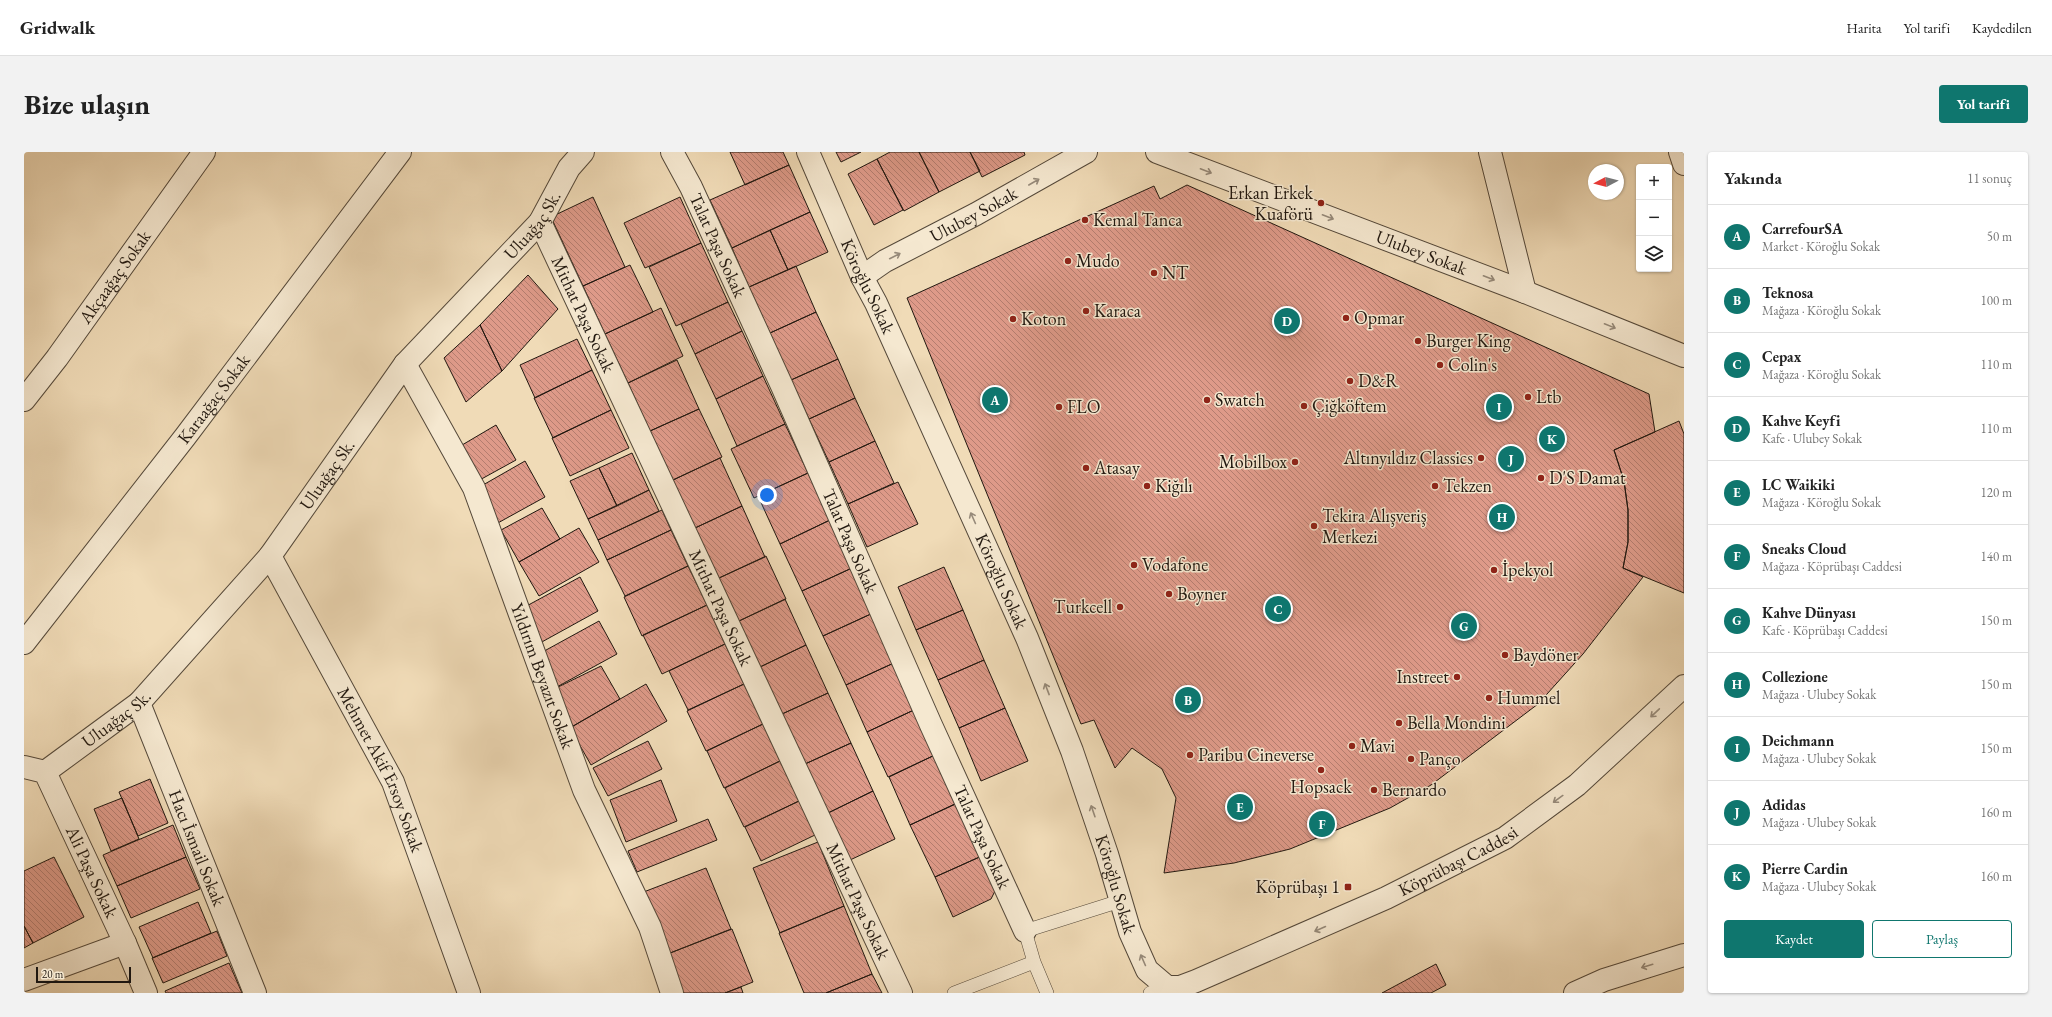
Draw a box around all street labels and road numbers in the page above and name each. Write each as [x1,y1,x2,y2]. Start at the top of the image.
street label: Ulubey Sokak [926,181,1022,247]
street label: Uluağaç Sk. [498,187,566,264]
street label: Talat Paşa Sokak [684,189,752,301]
street label: Ulubey Sokak [1373,224,1471,280]
street label: Akçaağaç Sokak [73,225,156,329]
street label: Köroğlu Sokak [836,235,901,338]
street label: Mithat Paşa Sokak [547,252,621,377]
street label: Karaağaç Sokak [172,349,255,448]
street label: Uluağaç Sk. [294,434,360,514]
street label: Talat Paşa Sokak [818,485,884,597]
street label: Köroğlu Sokak [970,530,1034,633]
street label: Mithat Paşa Sokak [684,546,758,670]
street label: Yıldırım Beyazıt Sokak [506,600,580,752]
street label: Mehmet Akif Ersoy Sokak [332,683,429,856]
street label: Uluağaç Sk. [77,685,156,752]
street label: Talat Paşa Sokak [949,781,1016,893]
street label: Hacı İsmail Sokak [164,786,231,910]
street label: Köprübaşı Caddesi [1394,820,1523,901]
street label: Ali Paşa Sokak [60,821,124,922]
street label: Köroğlu Sokak [1090,831,1142,937]
street label: Mithat Paşa Sokak [821,839,896,963]

